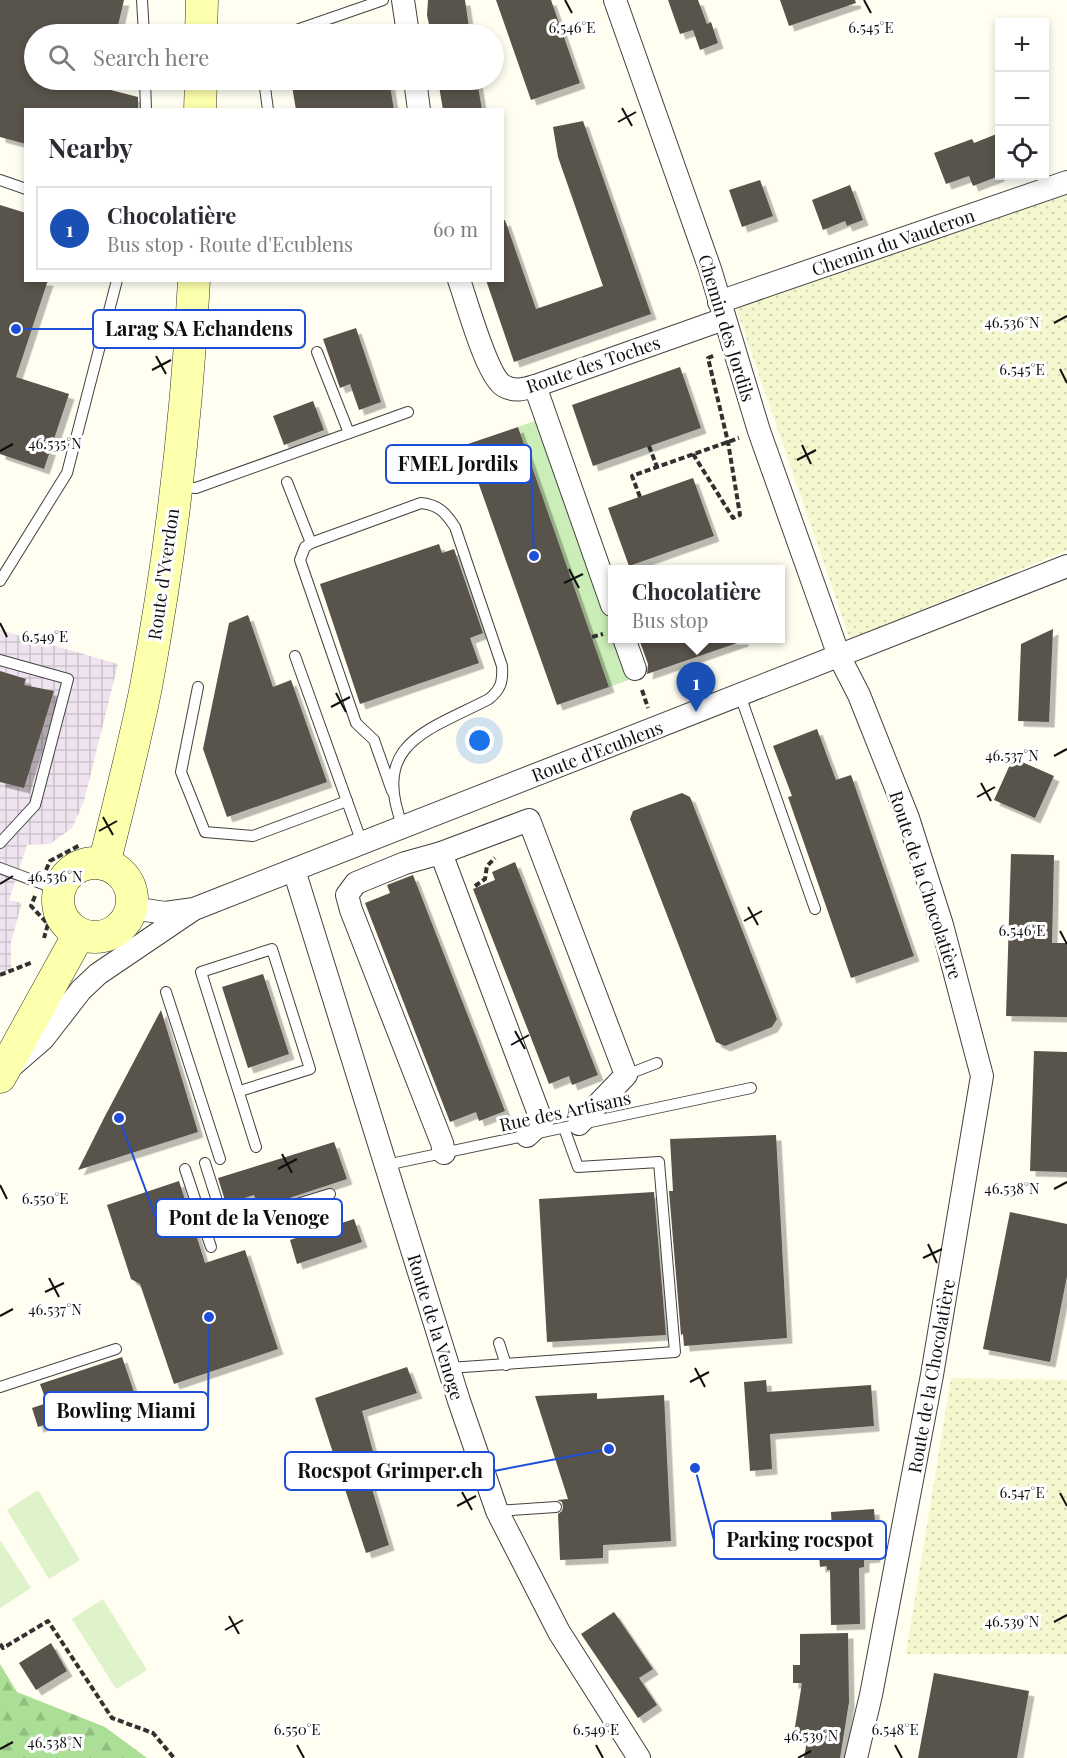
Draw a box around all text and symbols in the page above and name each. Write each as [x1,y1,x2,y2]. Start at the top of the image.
text: 6.546°E [549,17,595,37]
text: 6.545°E [848,17,894,37]
map controls [995,18,1049,180]
button: + [995,18,1049,72]
search box [24,24,504,90]
icon: search [45,41,78,74]
text: Search here [93,42,209,72]
button: − [995,72,1049,126]
button: locate [995,126,1049,180]
text: Nearby [48,130,133,165]
text: Chocolatière [107,200,236,230]
street label: Chemin du Vauderon [808,203,978,281]
text: 1 [66,215,73,242]
text: 60 m [433,215,478,242]
text: Bus stop · Route d'Ecublens [107,230,353,257]
street label: Chemin des Jordils [693,252,761,404]
callout: Larag SA Echandens [93,310,305,348]
text: 46.536°N [984,312,1040,332]
text: Larag SA Echandens [105,314,293,341]
street label: Route des Toches [523,330,663,398]
text: 6.545°E [999,359,1045,379]
text: 46.535°N [28,433,82,453]
callout: FMEL Jordils [386,445,531,483]
text: FMEL Jordils [398,449,518,476]
street label: Route d'Yverdon [142,506,184,641]
popup [608,565,785,643]
text: Chocolatière [632,576,761,606]
text: Bus stop [632,606,708,633]
text: 6.549°E [22,626,68,646]
pin: 1 [676,662,716,712]
street label: Route d'Ecublens [528,715,666,787]
your location [465,726,494,755]
text: 46.537°N [985,745,1039,765]
street label: Route de la Chocolatière [884,788,968,982]
text: 46.536°N [27,866,83,886]
text: 6.546°E [999,920,1045,940]
street label: Rue des Artisans [497,1085,633,1137]
text: 46.538°N [984,1178,1040,1198]
text: 6.550°E [22,1188,68,1208]
callout: Pont de la Venoge [156,1199,342,1237]
text: Pont de la Venoge [169,1203,329,1230]
street label: Route de la Venoge [402,1251,470,1403]
street label: Route de la Chocolatière [902,1277,960,1475]
text: 46.537°N [28,1299,82,1319]
callout: Bowling Miami [44,1392,208,1430]
text: Bowling Miami [56,1396,196,1423]
callout: Rocspot Grimper.ch [285,1452,494,1490]
text: Rocspot Grimper.ch [297,1456,483,1483]
text: 6.547°E [999,1482,1045,1502]
callout: Parking rocspot [714,1521,886,1559]
text: Parking rocspot [726,1525,875,1552]
text: 46.539°N [985,1611,1040,1631]
text: 6.550°E [274,1719,320,1739]
text: 6.549°E [573,1719,619,1739]
text: 6.548°E [871,1719,919,1739]
text: 46.539°N [784,1725,839,1745]
text: 46.538°N [27,1732,83,1752]

